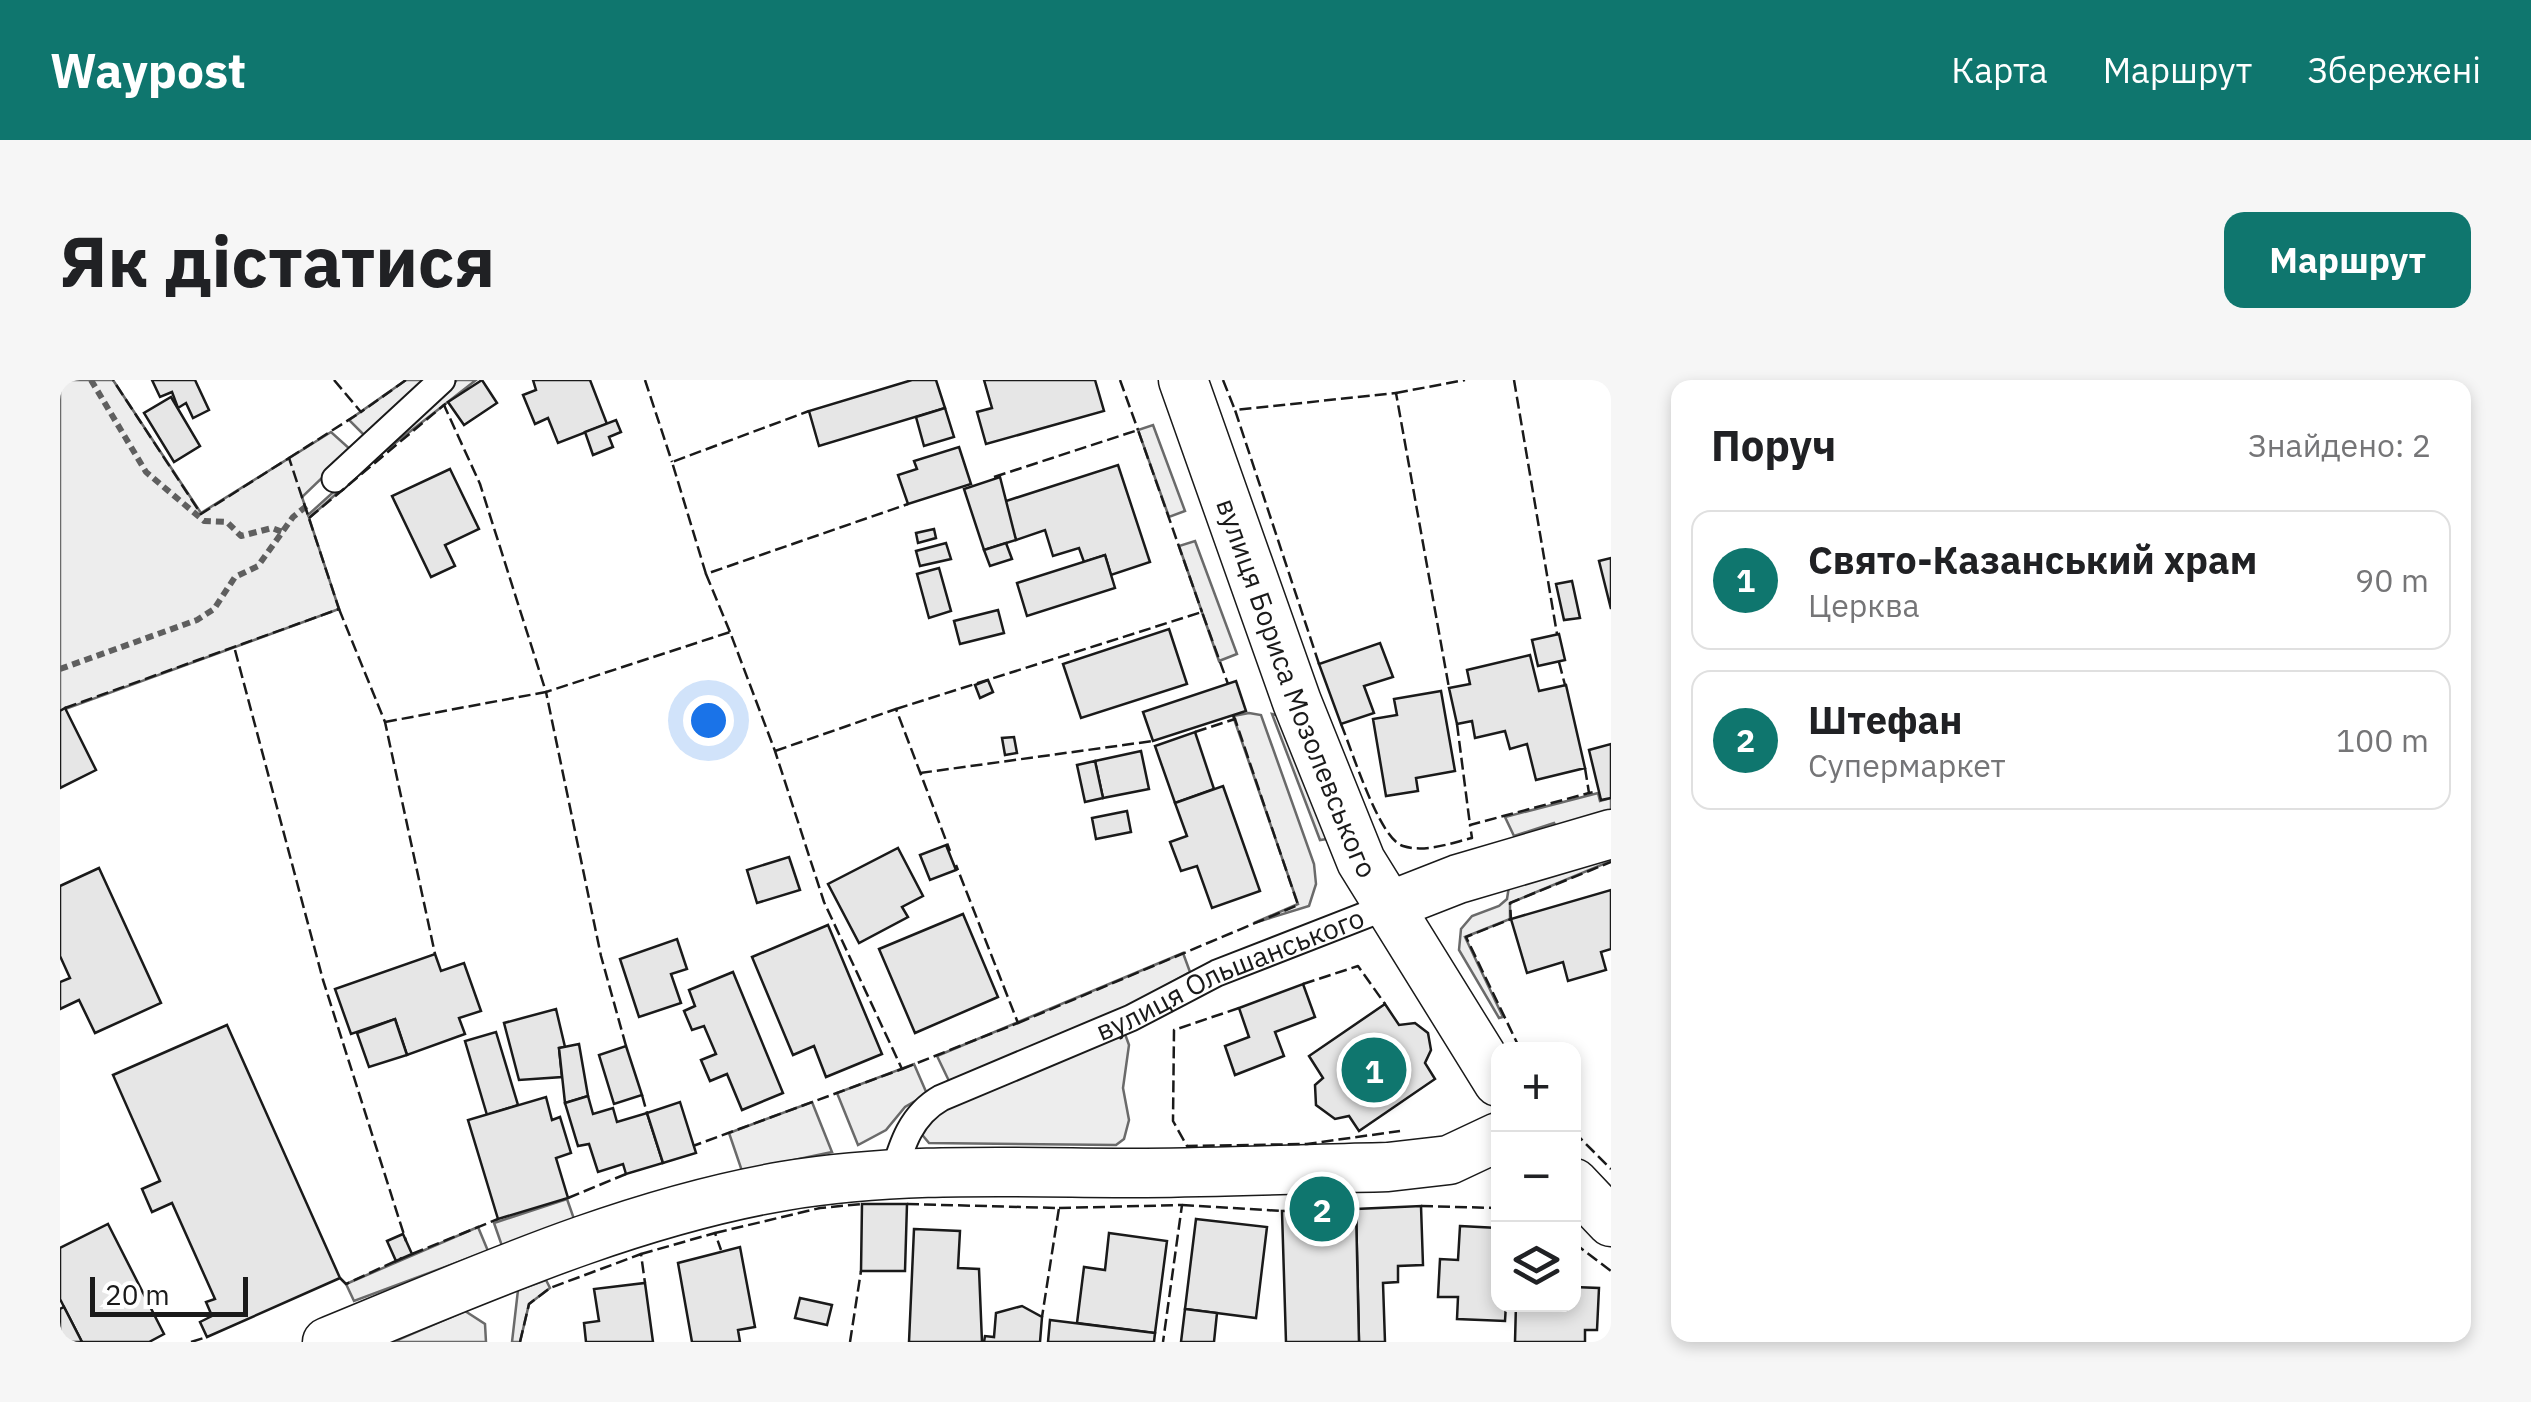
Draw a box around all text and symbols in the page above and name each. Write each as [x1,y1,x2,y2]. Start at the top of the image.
text: Waypost [50,39,246,101]
text: Карта [1951,47,2048,93]
text: Маршрут [2103,47,2252,93]
text: Збережені [2307,47,2481,93]
button: Маршрут [2224,212,2471,308]
text: Як дістатися [60,215,495,306]
text: Поруч [1711,418,1836,473]
text: Знайдено: 2 [2248,424,2431,466]
street label: вулиця Бориса Мозолевського [1208,493,1386,884]
text: Свято-Казанський храм [1808,535,2257,584]
text: 1 [1736,559,1755,601]
text: 90 m [2355,559,2429,601]
text: Церква [1808,584,1920,626]
your location [683,695,734,746]
text: Штефан [1808,695,1962,744]
text: 2 [1736,719,1755,761]
text: 100 m [2336,719,2429,761]
text: Супермаркет [1808,744,2006,786]
street label: вулиця Ольшанського [1090,899,1369,1049]
pin: 1 [1342,1032,1406,1108]
map controls [1491,1042,1581,1312]
button: + [1491,1042,1581,1132]
button: − [1491,1132,1581,1222]
pin: 2 [1290,1172,1354,1246]
button: layers [1491,1222,1581,1312]
scale bar [90,1272,248,1316]
text: 20 m [105,1276,170,1313]

